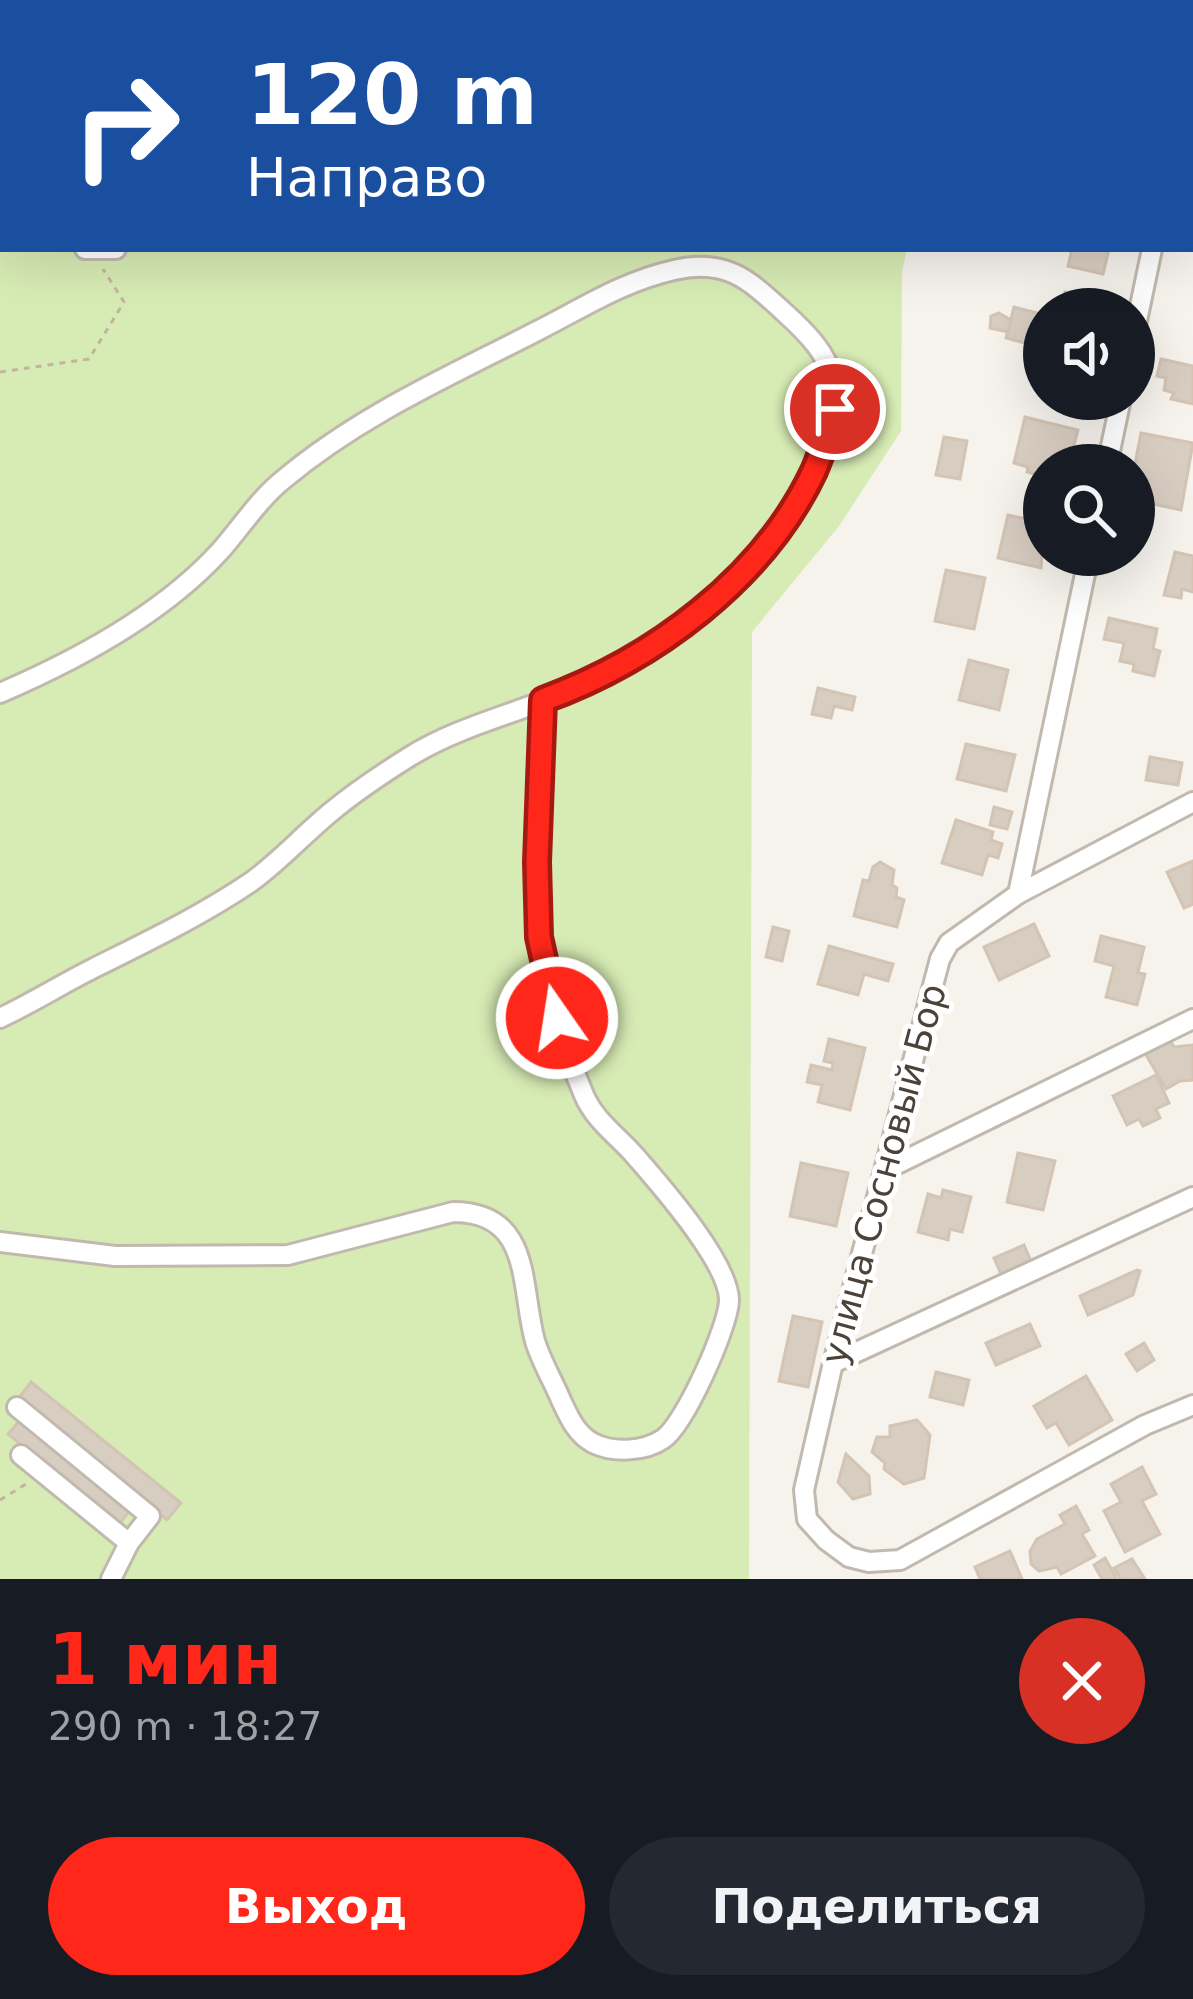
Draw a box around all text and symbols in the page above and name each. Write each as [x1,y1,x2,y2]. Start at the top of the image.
text: 120 m [246,46,538,144]
icon: right [48,48,204,204]
text: Направо [246,146,487,209]
map controls [1023,288,1155,576]
button: sound [1023,288,1155,420]
pin [784,358,886,460]
icon: arrive [802,376,868,442]
button: search [1023,444,1155,576]
position arrow [494,955,620,1081]
street label: улица Сосновый Бор [813,979,954,1369]
text: 1 мин [48,1617,282,1701]
button: close [1019,1618,1145,1744]
text: 290 m · 18:27 [48,1704,322,1749]
button: Выход [48,1837,585,1975]
button: Поделиться [609,1837,1145,1975]

